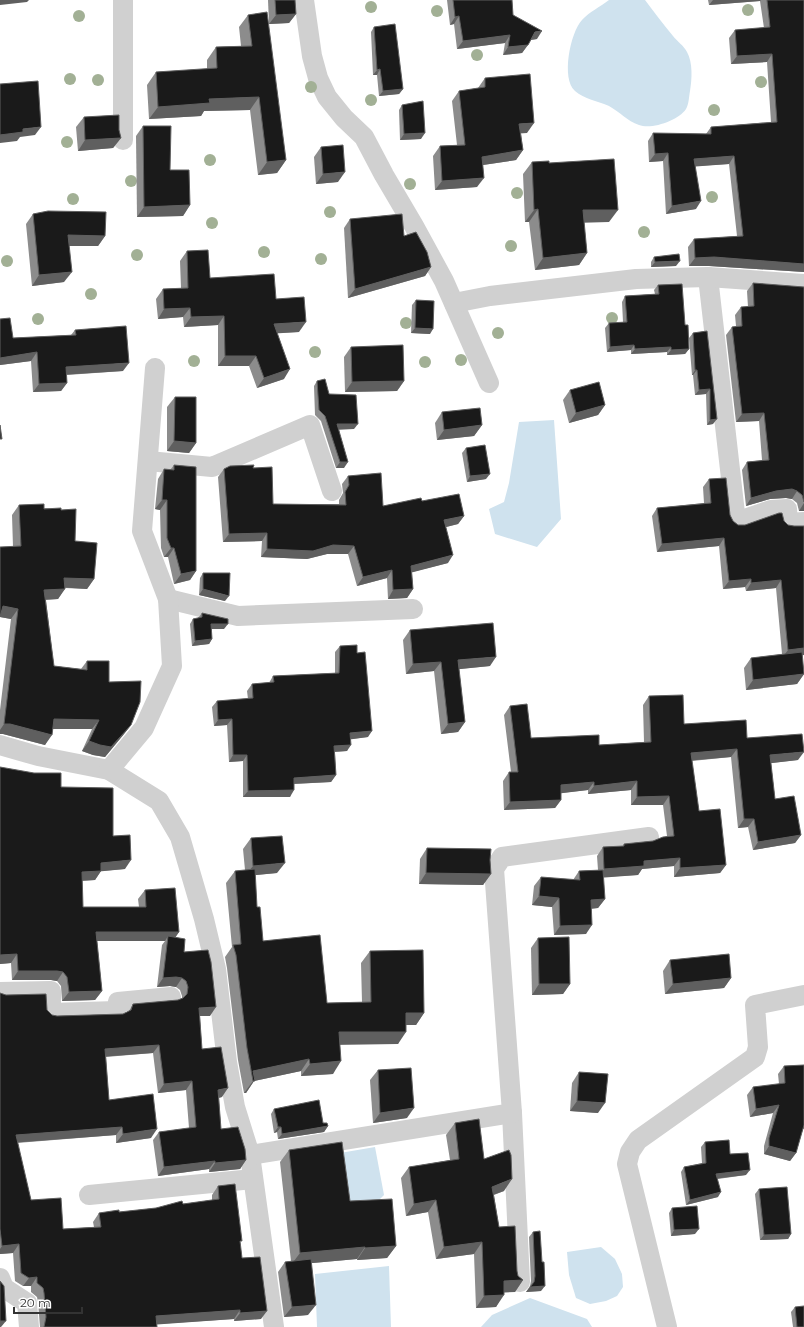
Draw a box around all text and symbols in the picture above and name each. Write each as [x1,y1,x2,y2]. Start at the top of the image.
scale bar [14,1289,82,1315]
text: 20 m [20,1295,51,1310]

